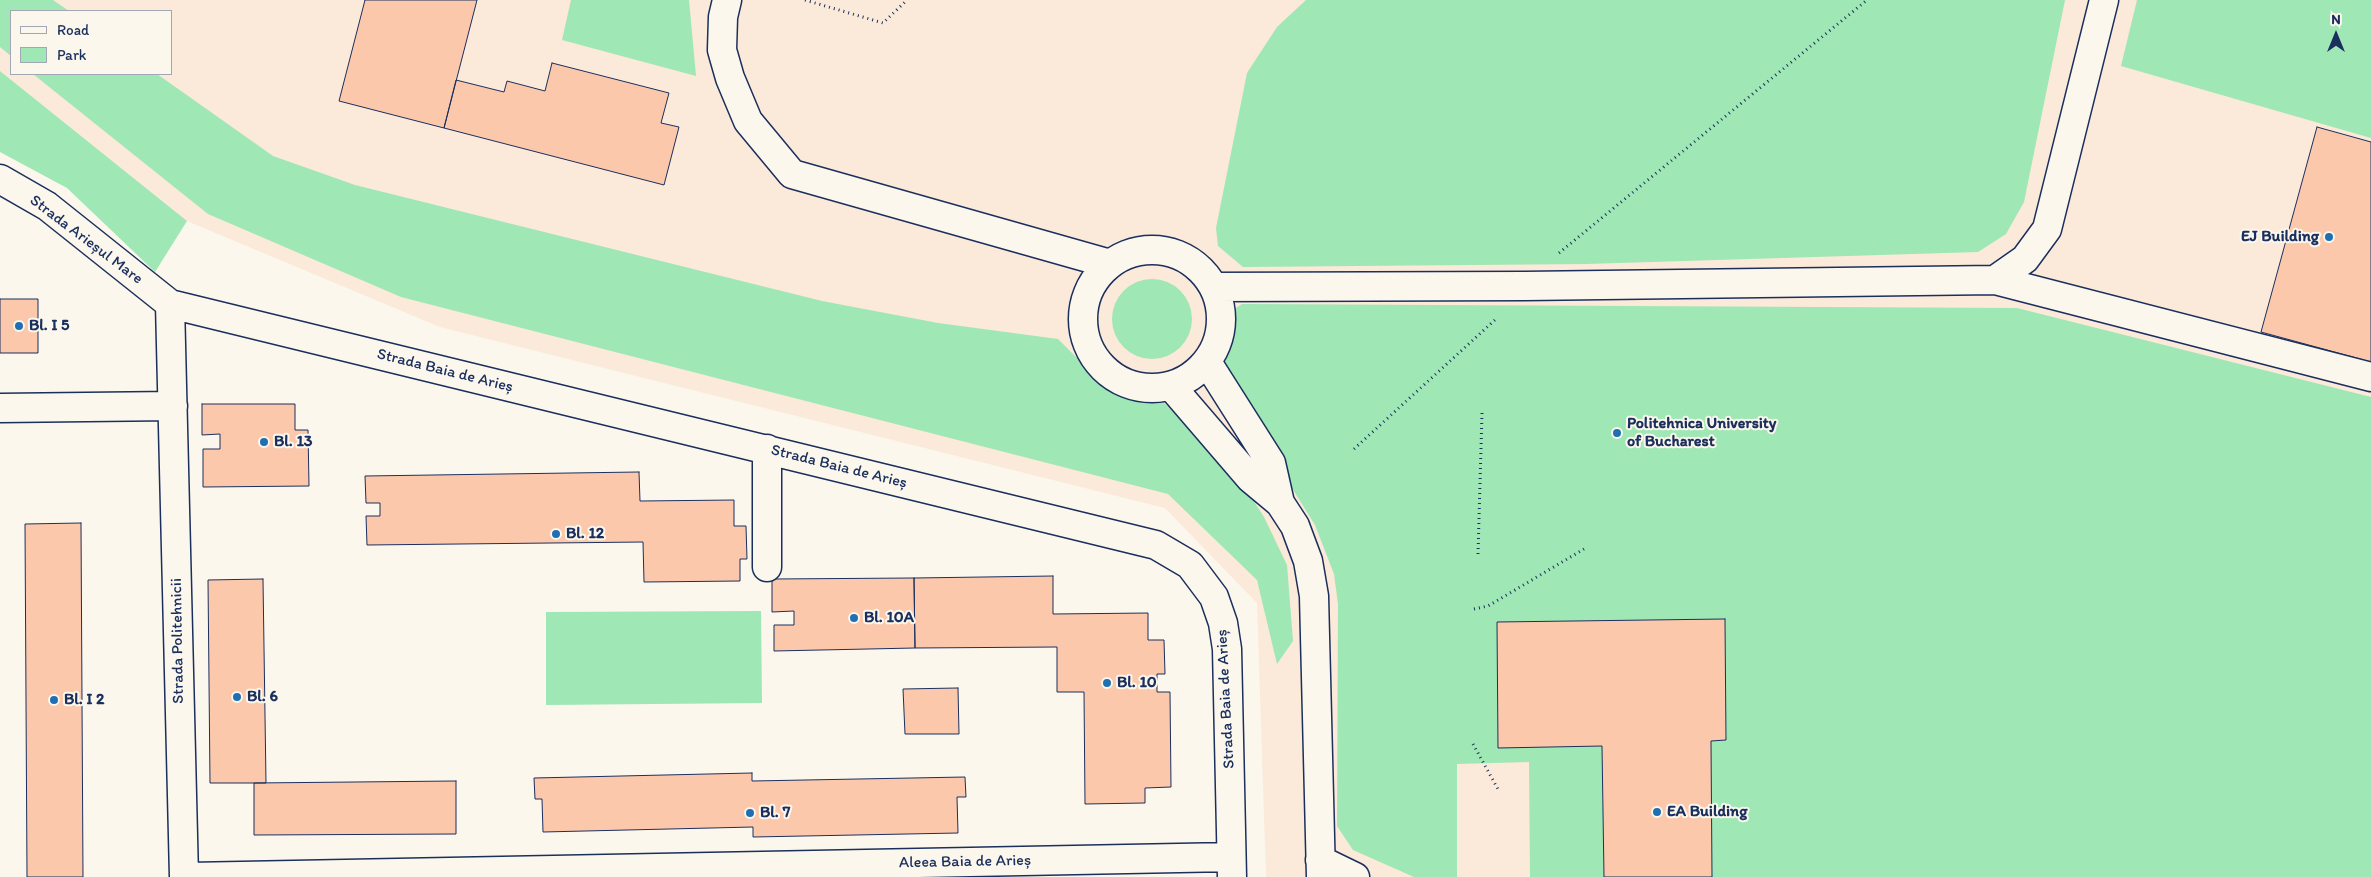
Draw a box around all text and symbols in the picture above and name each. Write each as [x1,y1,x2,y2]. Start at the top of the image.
legend [10,10,172,75]
north arrow [2311,10,2361,60]
text: N [2331,11,2341,28]
text: Road [57,21,89,39]
text: Park [57,46,87,64]
street label: Strada Arieșul Mare [26,191,146,289]
place label: EJ Building [2241,227,2319,247]
marker: EJ Building [2323,231,2335,243]
place label: Bl. I 5 [29,316,69,336]
marker: Bl. I 5 [13,320,25,332]
street label: Strada Baia de Arieș [375,345,515,397]
place label: Politehnica University of Bucharest [1627,414,1776,452]
marker: Politehnica University of Bucharest [1611,427,1623,439]
place label: Bl. 13 [274,432,313,452]
marker: Bl. 13 [258,436,270,448]
street label: Strada Baia de Arieș [769,441,909,493]
place label: Bl. 12 [566,524,604,544]
marker: Bl. 12 [550,528,562,540]
street label: Strada Politehnicii [167,578,189,704]
place label: Bl. 10A [864,608,914,628]
marker: Bl. 10A [848,612,860,624]
street label: Strada Baia de Arieș [1213,629,1239,769]
place label: Bl. 10 [1117,673,1157,693]
marker: Bl. 10 [1101,677,1113,689]
place label: Bl. 6 [247,687,278,707]
place label: Bl. I 2 [64,690,104,710]
marker: Bl. 6 [231,691,243,703]
marker: Bl. I 2 [48,694,60,706]
place label: EA Building [1667,802,1747,822]
place label: Bl. 7 [760,803,790,823]
marker: EA Building [1651,806,1663,818]
marker: Bl. 7 [744,807,756,819]
street label: Aleea Baia de Arieș [899,851,1031,873]

